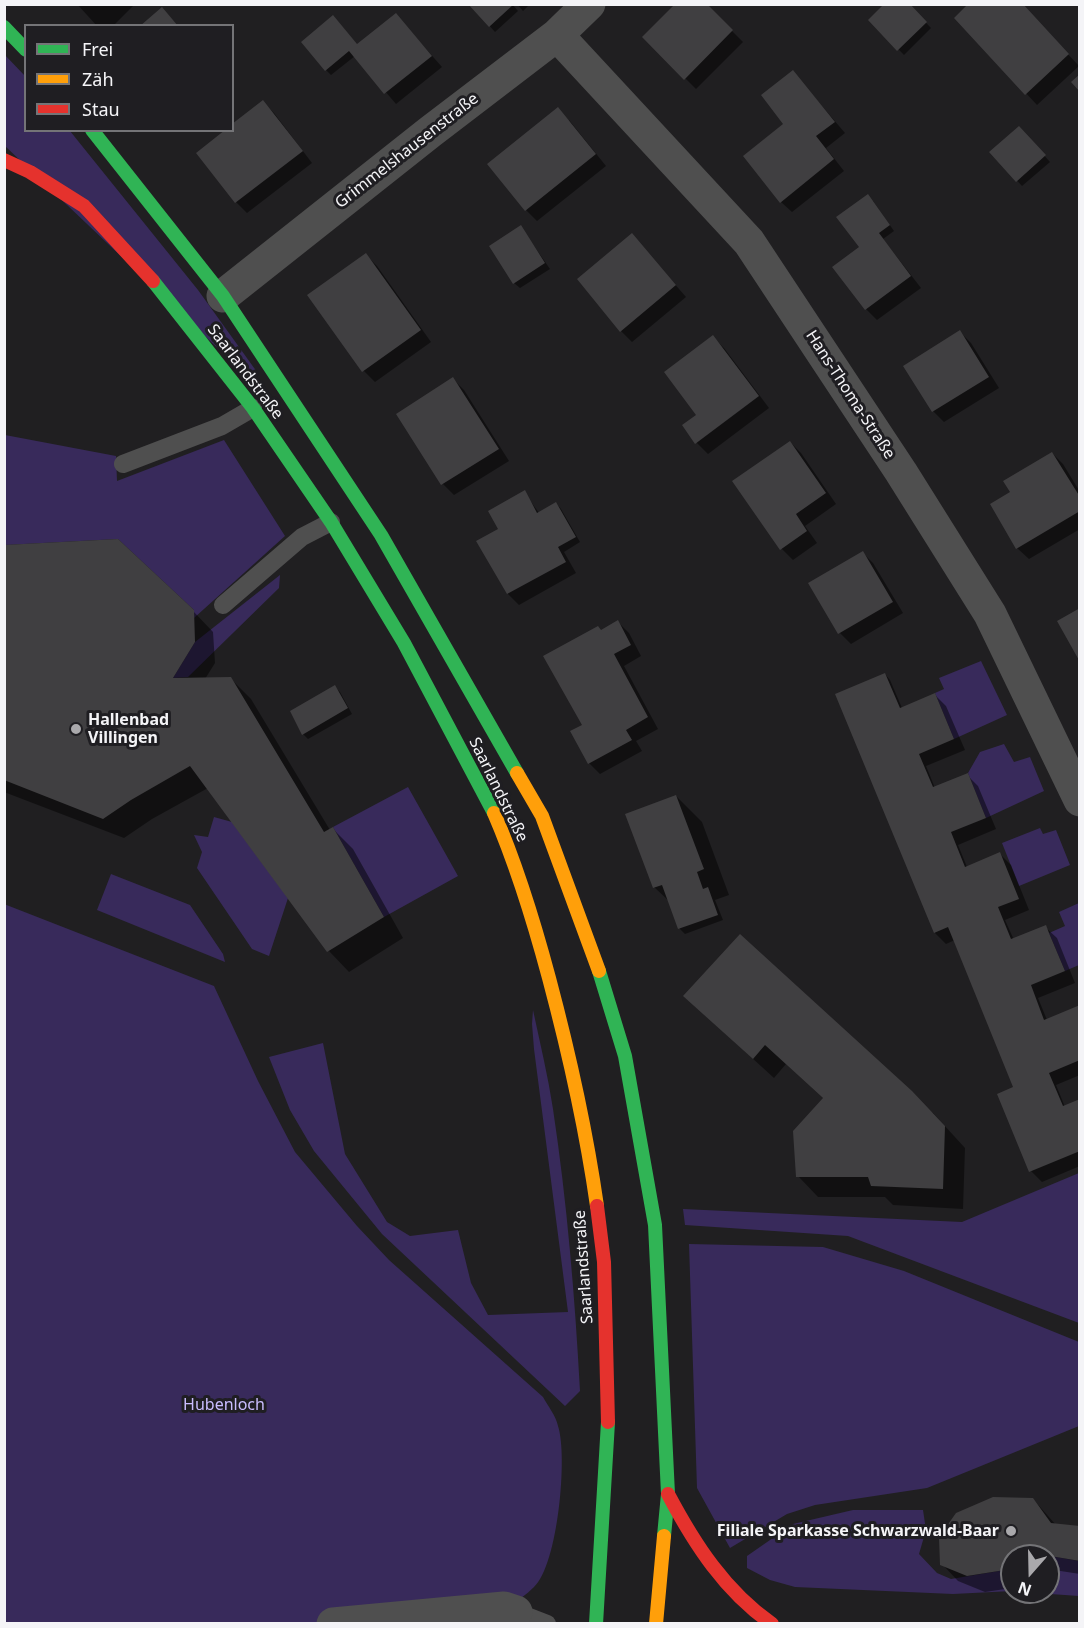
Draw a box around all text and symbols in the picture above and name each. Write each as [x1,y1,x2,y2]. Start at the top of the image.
legend [24,24,234,132]
text: Frei [82,37,113,61]
text: Zäh [82,67,114,91]
street label: Grimmelshausenstraße [332,89,482,213]
text: Stau [82,97,120,121]
street label: Saarlandstraße [203,321,287,423]
street label: Hans-Thoma-Straße [801,327,899,463]
place label: Hallenbad Villingen [88,710,169,748]
marker: Hallenbad Villingen [69,722,83,736]
street label: Saarlandstraße [464,735,532,845]
street label: Saarlandstraße [570,1209,598,1325]
park label: Hubenloch [183,1395,265,1415]
place label: Filiale Sparkasse Schwarzwald-Baar [717,1521,999,1541]
marker: Filiale Sparkasse Schwarzwald-Baar [1004,1524,1018,1538]
north arrow [1000,1544,1060,1604]
text: N [1015,1576,1034,1602]

